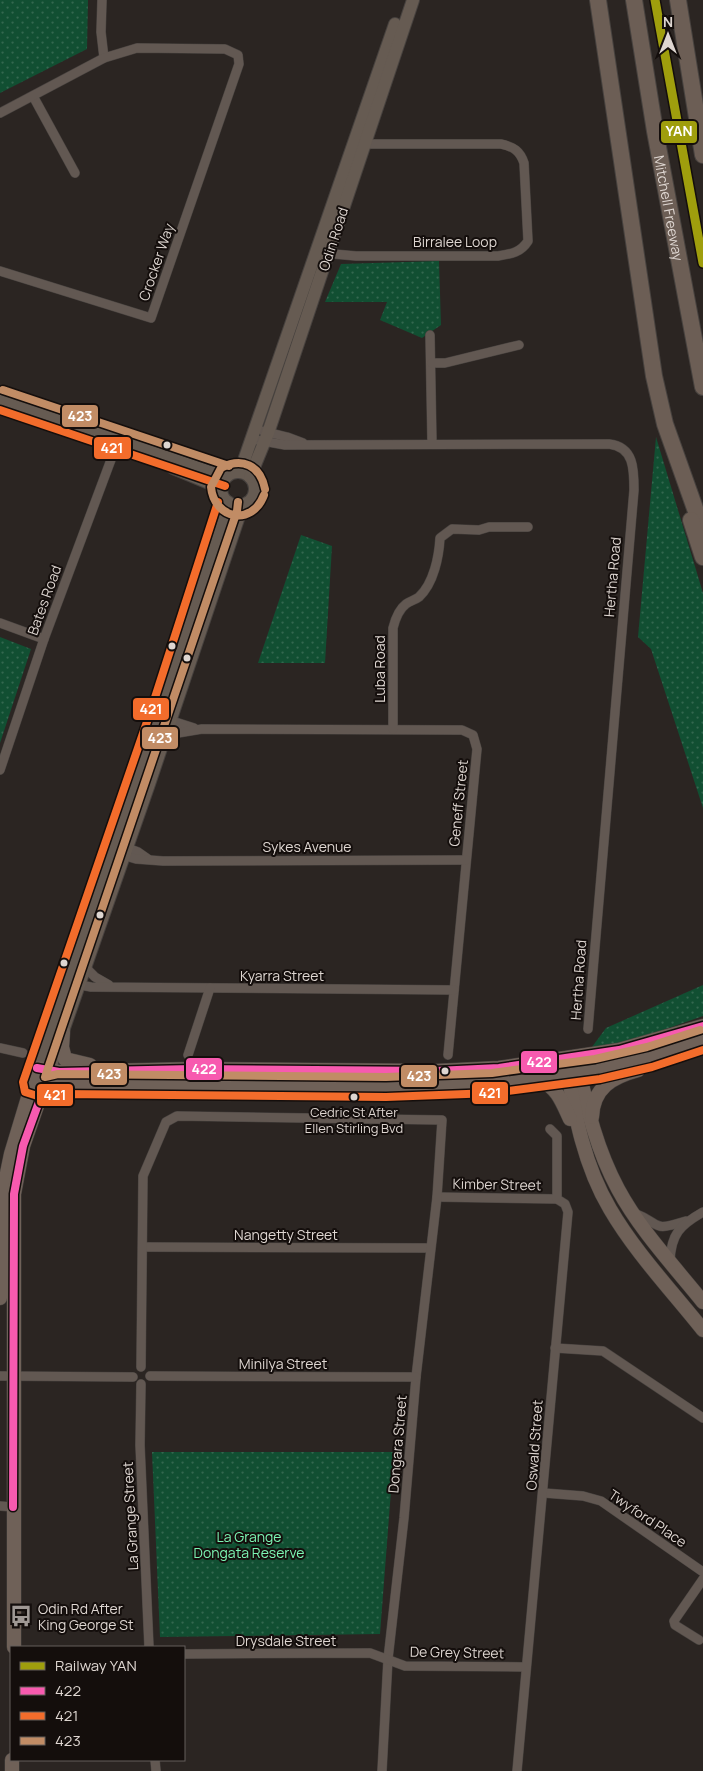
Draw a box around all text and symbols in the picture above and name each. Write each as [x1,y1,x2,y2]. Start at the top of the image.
north arrow [643,10,693,60]
text: N [663,12,673,31]
line badge: YAN [660,120,698,144]
text: YAN [665,121,693,140]
street label: Mitchell Freeway [650,154,689,263]
street label: Odin Road [314,205,352,273]
street label: Crocker Way [134,220,178,303]
street label: Birralee Loop [413,232,497,251]
line badge: 423 [61,404,99,428]
text: 423 [68,406,93,425]
line badge: 421 [93,436,132,460]
text: 421 [101,438,124,457]
unlabelled marker [162,440,172,450]
street label: Hertha Road [599,536,625,618]
street label: Bates Road [23,562,65,638]
street label: Luba Road [370,635,389,703]
unlabelled marker [167,641,177,651]
unlabelled marker [182,653,192,663]
line badge: 421 [132,697,170,721]
text: 421 [140,699,163,718]
line badge: 423 [141,726,179,750]
text: 423 [148,728,173,747]
street label: Geneff Street [444,758,472,848]
street label: Sykes Avenue [263,837,351,856]
unlabelled marker [95,910,105,920]
street label: Hertha Road [566,939,590,1021]
unlabelled marker [59,958,69,968]
street label: Kyarra Street [240,966,324,985]
line badge: 422 [520,1050,558,1074]
text: 422 [526,1052,552,1071]
line badge: 422 [185,1057,223,1081]
text: 422 [191,1059,217,1078]
line badge: 423 [90,1062,128,1086]
text: 423 [97,1064,122,1083]
line badge: 423 [400,1064,438,1088]
text: 423 [407,1066,432,1085]
unlabelled marker [440,1066,450,1076]
line badge: 421 [471,1081,509,1105]
line badge: 421 [36,1083,74,1107]
text: 421 [479,1083,502,1102]
text: 421 [44,1085,67,1104]
marker: Cedric St After Ellen Stirling Bvd [349,1092,359,1102]
place label: Cedric St After Ellen Stirling Bvd [305,1103,403,1137]
street label: Kimber Street [452,1174,542,1194]
street label: Nangetty Street [234,1225,338,1244]
street label: Minilya Street [239,1354,328,1373]
street label: Dongara Street [383,1394,411,1494]
street label: Oswald Street [521,1399,547,1491]
street label: La Grange Street [118,1461,142,1571]
street label: Twyford Place [605,1485,691,1551]
park label: La Grange Dongata Reserve [194,1527,304,1562]
place label: Odin Rd After King George St [38,1599,134,1634]
bus stop icon: Odin Rd After King George St [8,1603,34,1629]
street label: Drysdale Street [236,1631,337,1650]
street label: De Grey Street [410,1642,505,1662]
legend [10,1646,185,1761]
text: Railway YAN [55,1655,137,1676]
text: 422 [55,1680,81,1701]
text: 421 [55,1705,78,1726]
text: 423 [55,1730,81,1751]

